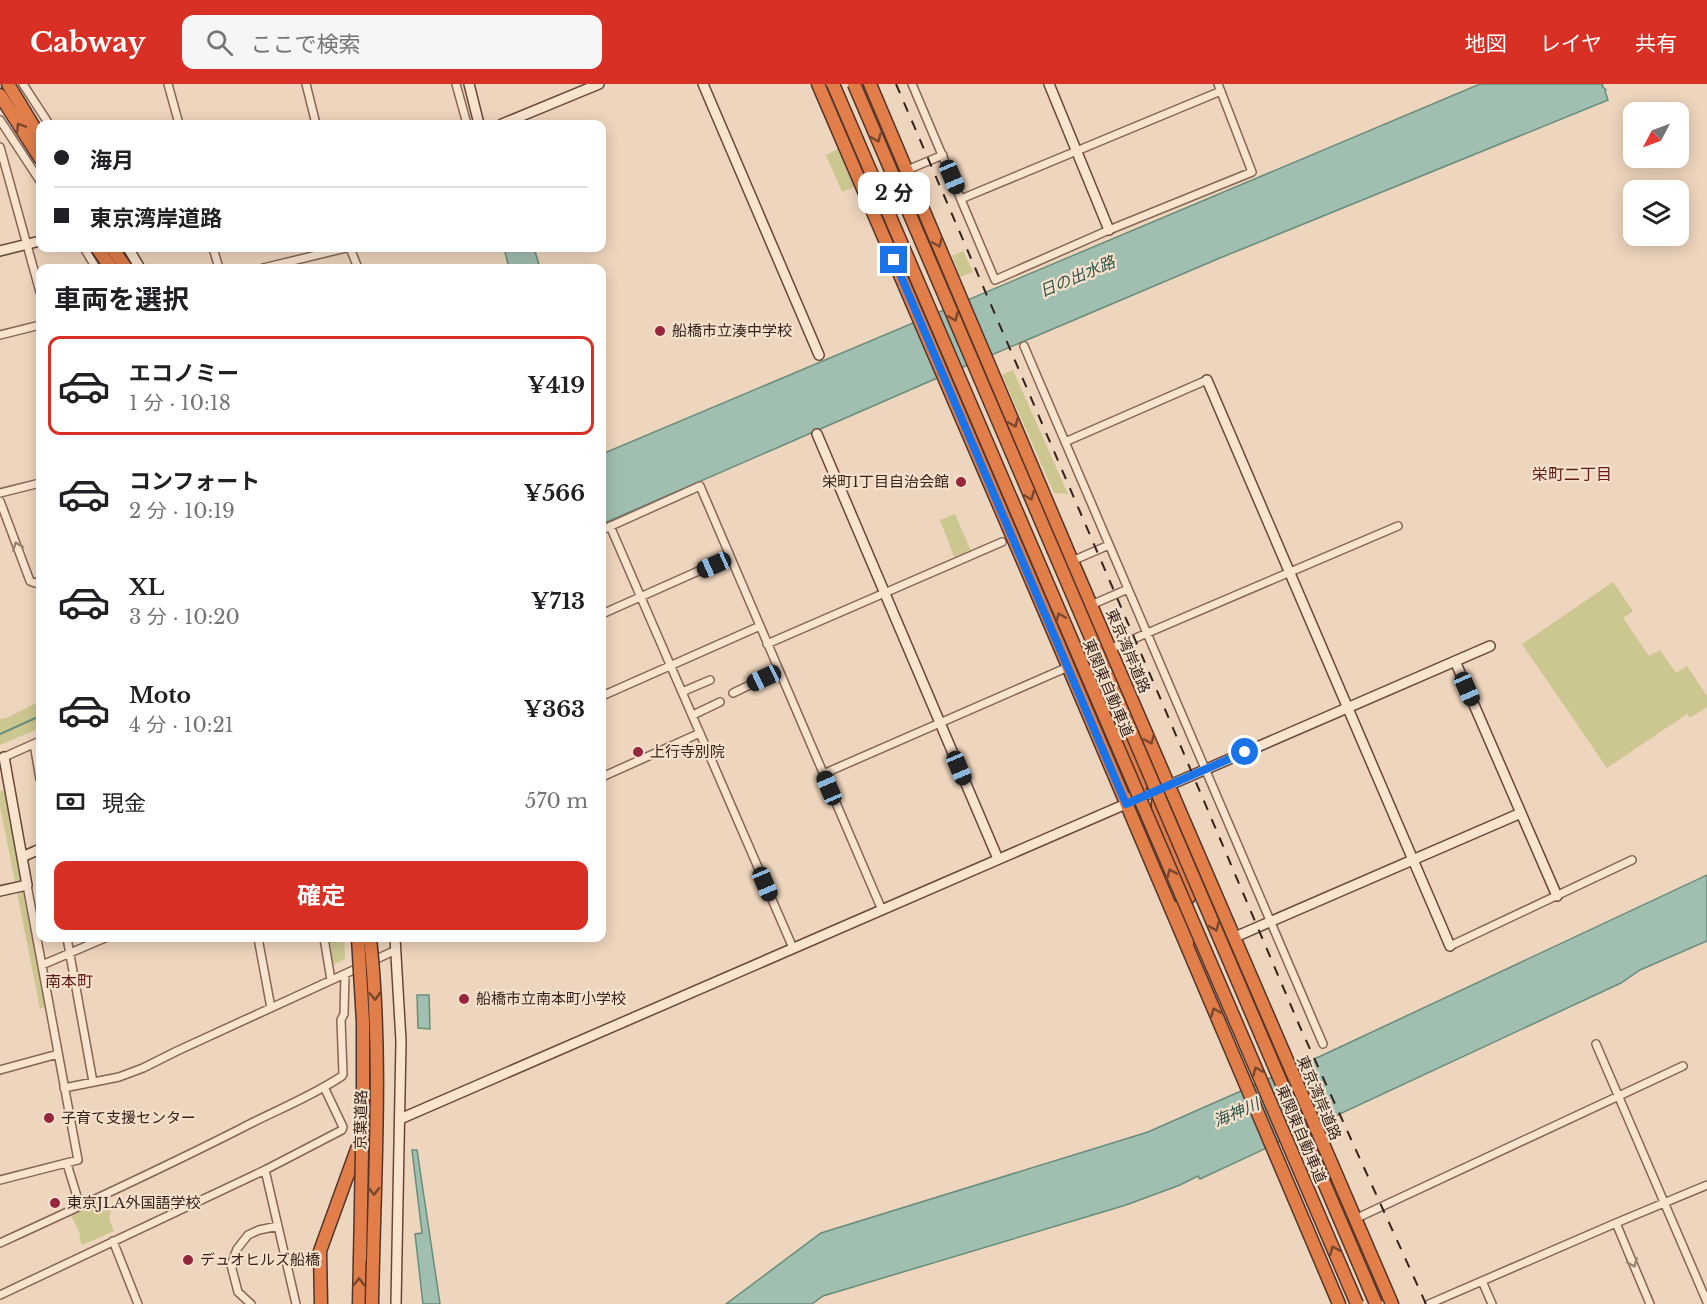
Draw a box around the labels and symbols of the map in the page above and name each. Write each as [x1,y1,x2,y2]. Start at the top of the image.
north arrow [1623,102,1689,168]
one-way arrow [16,123,28,133]
one-way arrow [870,131,882,142]
car [937,157,967,197]
callout: 2 分 [858,173,930,215]
one-way arrow [930,237,942,248]
route end [880,246,907,273]
water label: 日の出水路 [1036,250,1120,301]
one-way arrow [946,311,958,322]
place label: 船橋市立湊中学校 [672,321,792,340]
marker: 船橋市立湊中学校 [653,324,667,338]
one-way arrow [1006,416,1018,427]
district label: 栄町二丁目 [1532,464,1612,484]
place label: 栄町1丁目自治会館 [822,472,949,491]
marker: 栄町1丁目自治会館 [954,475,968,489]
one-way arrow [1023,490,1035,501]
one-way arrow [12,541,24,552]
car [694,549,734,581]
street label: 東京湾岸道路 [1102,606,1155,696]
one-way arrow [1056,612,1068,623]
street label: 東関東自動車道 [1079,636,1138,740]
car [744,662,784,694]
car [1451,669,1483,709]
one-way arrow [1142,733,1154,744]
route start [1231,738,1258,765]
place label: 上行寺別院 [650,742,725,761]
marker: 上行寺別院 [631,745,645,759]
car [944,748,974,788]
car [814,768,844,808]
car [750,864,780,904]
one-way arrow [1166,868,1178,879]
one-way arrow [1207,920,1219,931]
district label: 南本町 [45,971,93,991]
place label: 船橋市立南本町小学校 [476,989,626,1008]
one-way arrow [368,991,381,1000]
marker: 船橋市立南本町小学校 [457,992,471,1006]
one-way arrow [1210,1007,1222,1018]
street label: 東京湾岸道路 [1293,1053,1346,1143]
one-way arrow [1252,1066,1264,1077]
street label: 東関東自動車道 [1272,1082,1331,1186]
street label: 京葉道路 [350,1090,371,1150]
water label: 海神川 [1210,1093,1264,1131]
place label: 子育て支援センター [61,1108,196,1127]
marker: 子育て支援センター [42,1111,56,1125]
one-way arrow [368,1186,381,1195]
place label: 東京JLA外国語学校 [67,1193,200,1212]
marker: 東京JLA外国語学校 [48,1196,62,1210]
one-way arrow [1329,1246,1341,1257]
place label: デュオヒルズ船橋 [200,1250,320,1269]
marker: デュオヒルズ船橋 [181,1253,195,1267]
one-way arrow [1626,1257,1638,1268]
one-way arrow [353,1277,365,1286]

